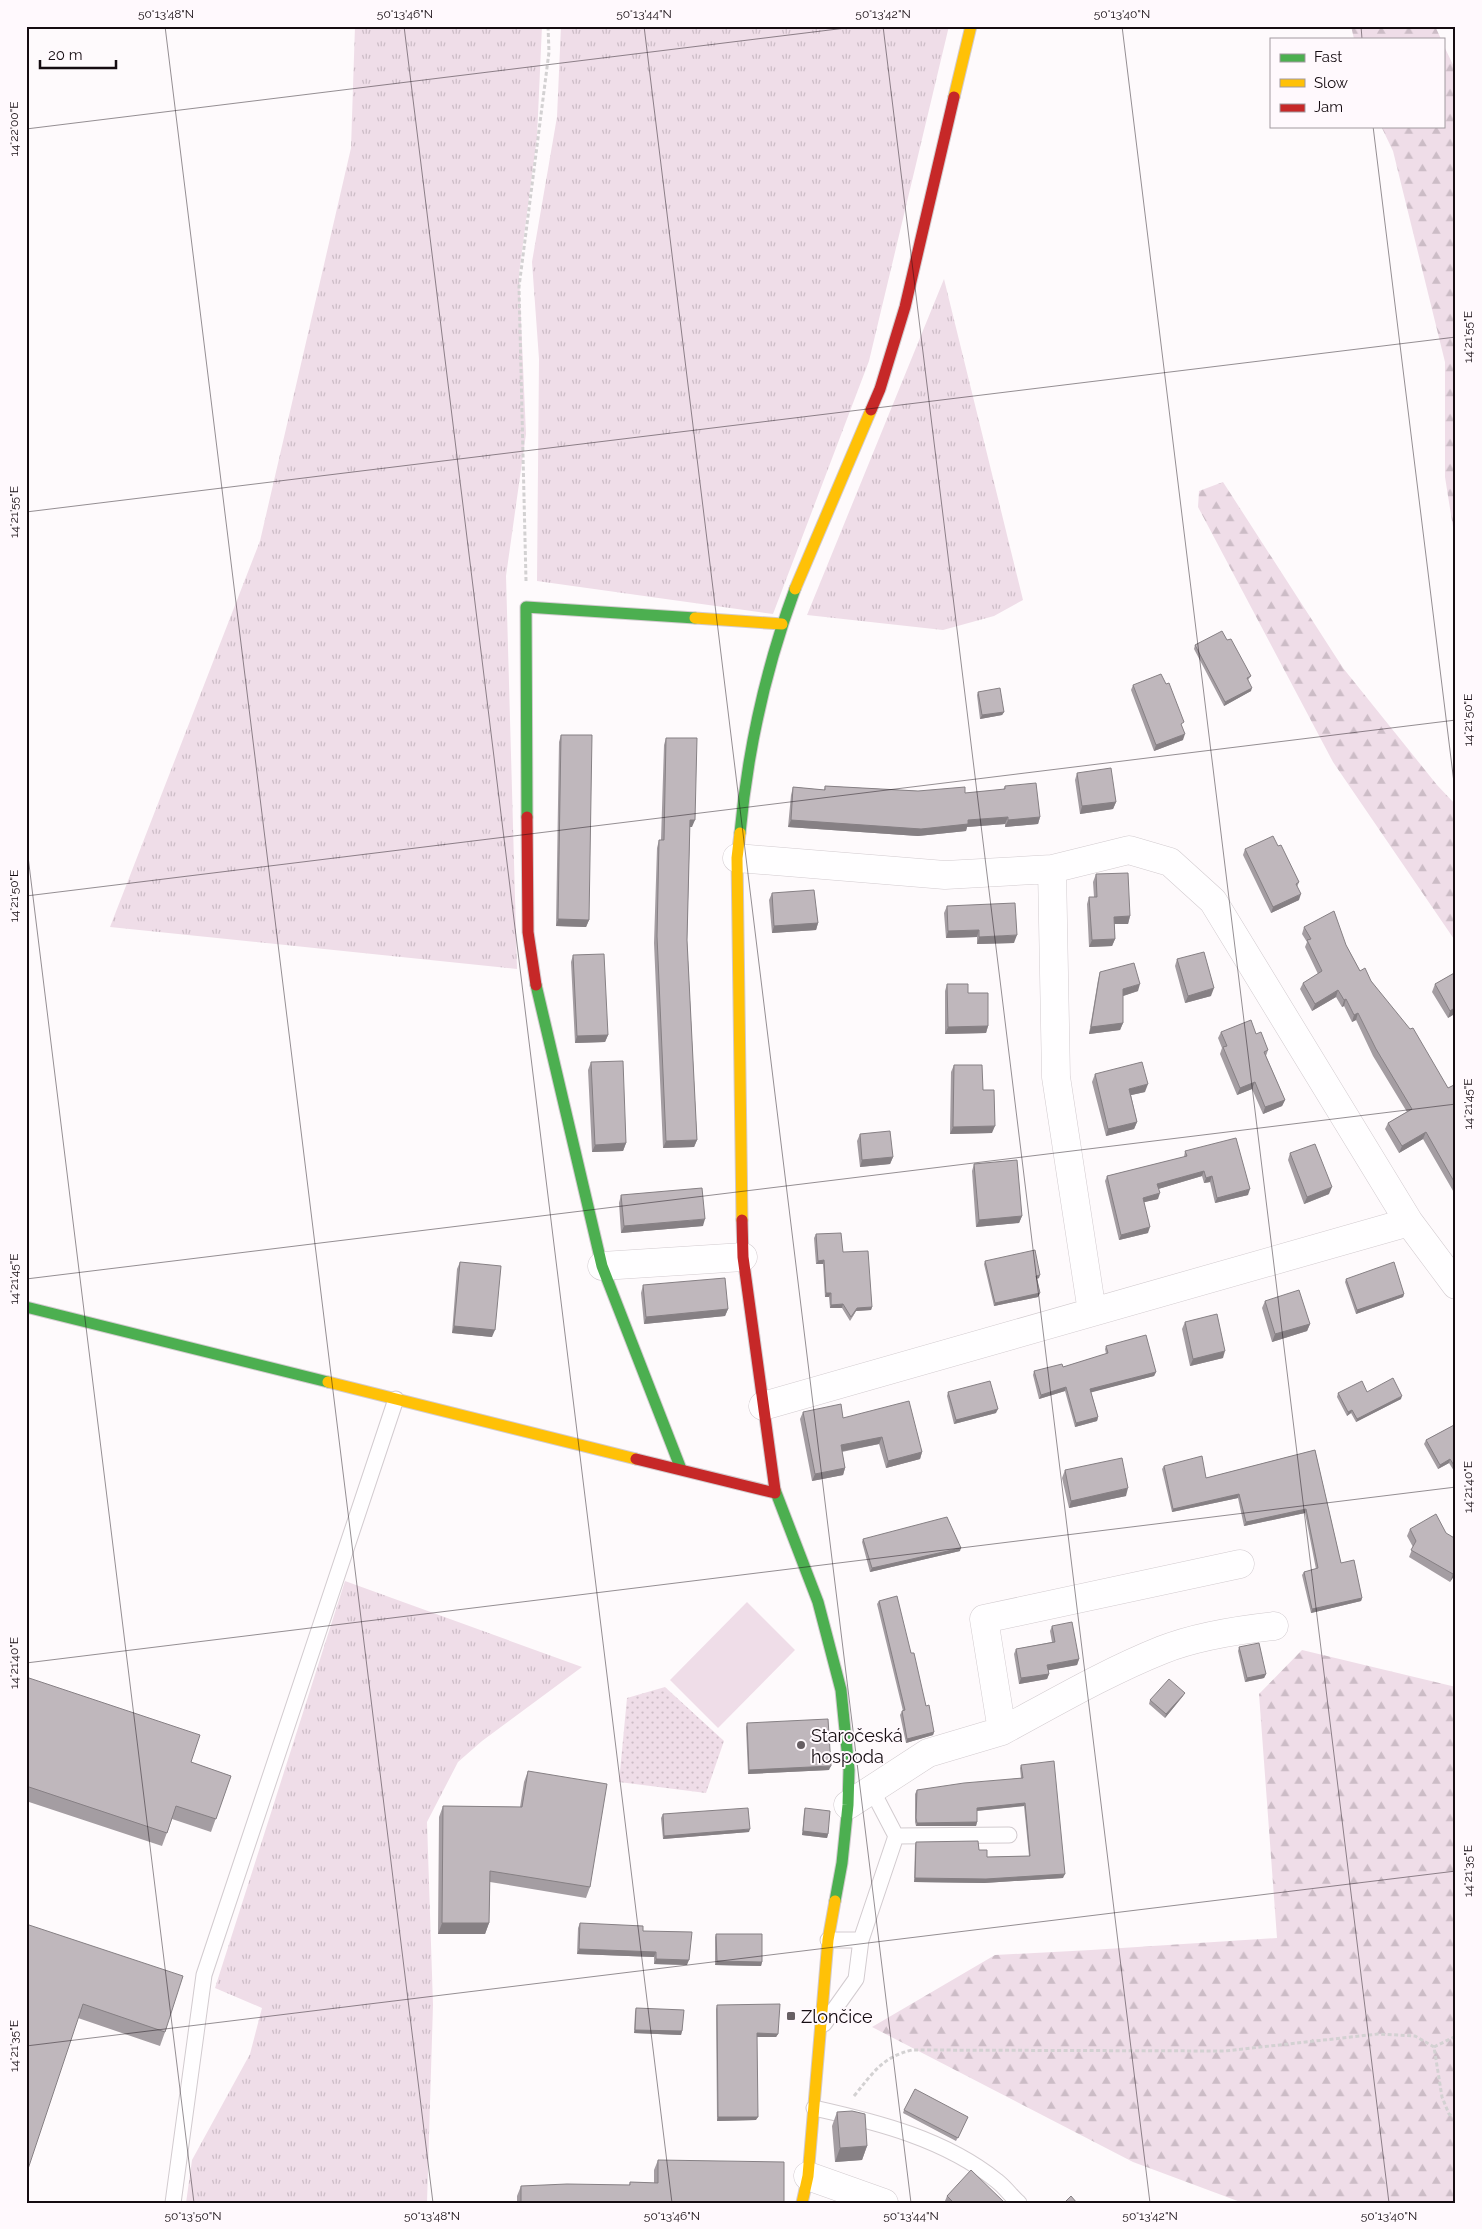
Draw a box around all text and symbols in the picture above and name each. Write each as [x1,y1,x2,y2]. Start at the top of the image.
text: 50°13'48"N [138,7,194,21]
text: 50°13'46"N [377,7,433,21]
text: 50°13'44"N [616,7,672,21]
text: 50°13'42"N [855,7,911,21]
text: 50°13'40"N [1094,7,1150,21]
scale bar [40,38,116,70]
legend [1270,38,1444,128]
text: 20 m [48,46,83,64]
text: Fast [1314,48,1342,66]
text: Slow [1314,74,1348,92]
text: Jam [1314,98,1343,116]
text: 14°22'00"E [7,102,21,156]
text: 14°21'55"E [1461,311,1475,363]
text: 14°21'55"E [7,486,21,538]
text: 14°21'50"E [1461,694,1475,746]
text: 14°21'50"E [7,870,21,922]
text: 14°21'45"E [1461,1078,1475,1130]
text: 14°21'45"E [7,1253,21,1305]
text: 14°21'40"E [1461,1461,1475,1513]
text: 14°21'40"E [7,1637,21,1689]
place label: Staročeská hospoda [811,1725,903,1767]
marker: Staročeská hospoda [795,1739,807,1751]
text: 14°21'35"E [1461,1845,1475,1897]
place label: Zlončice [801,2006,873,2027]
marker: Zlončice [785,2010,797,2022]
text: 14°21'35"E [7,2020,21,2072]
text: 50°13'50"N [164,2209,222,2223]
text: 50°13'48"N [404,2209,460,2223]
text: 50°13'46"N [644,2209,700,2223]
text: 50°13'44"N [883,2209,939,2223]
text: 50°13'42"N [1122,2209,1178,2223]
text: 50°13'40"N [1361,2209,1417,2223]

